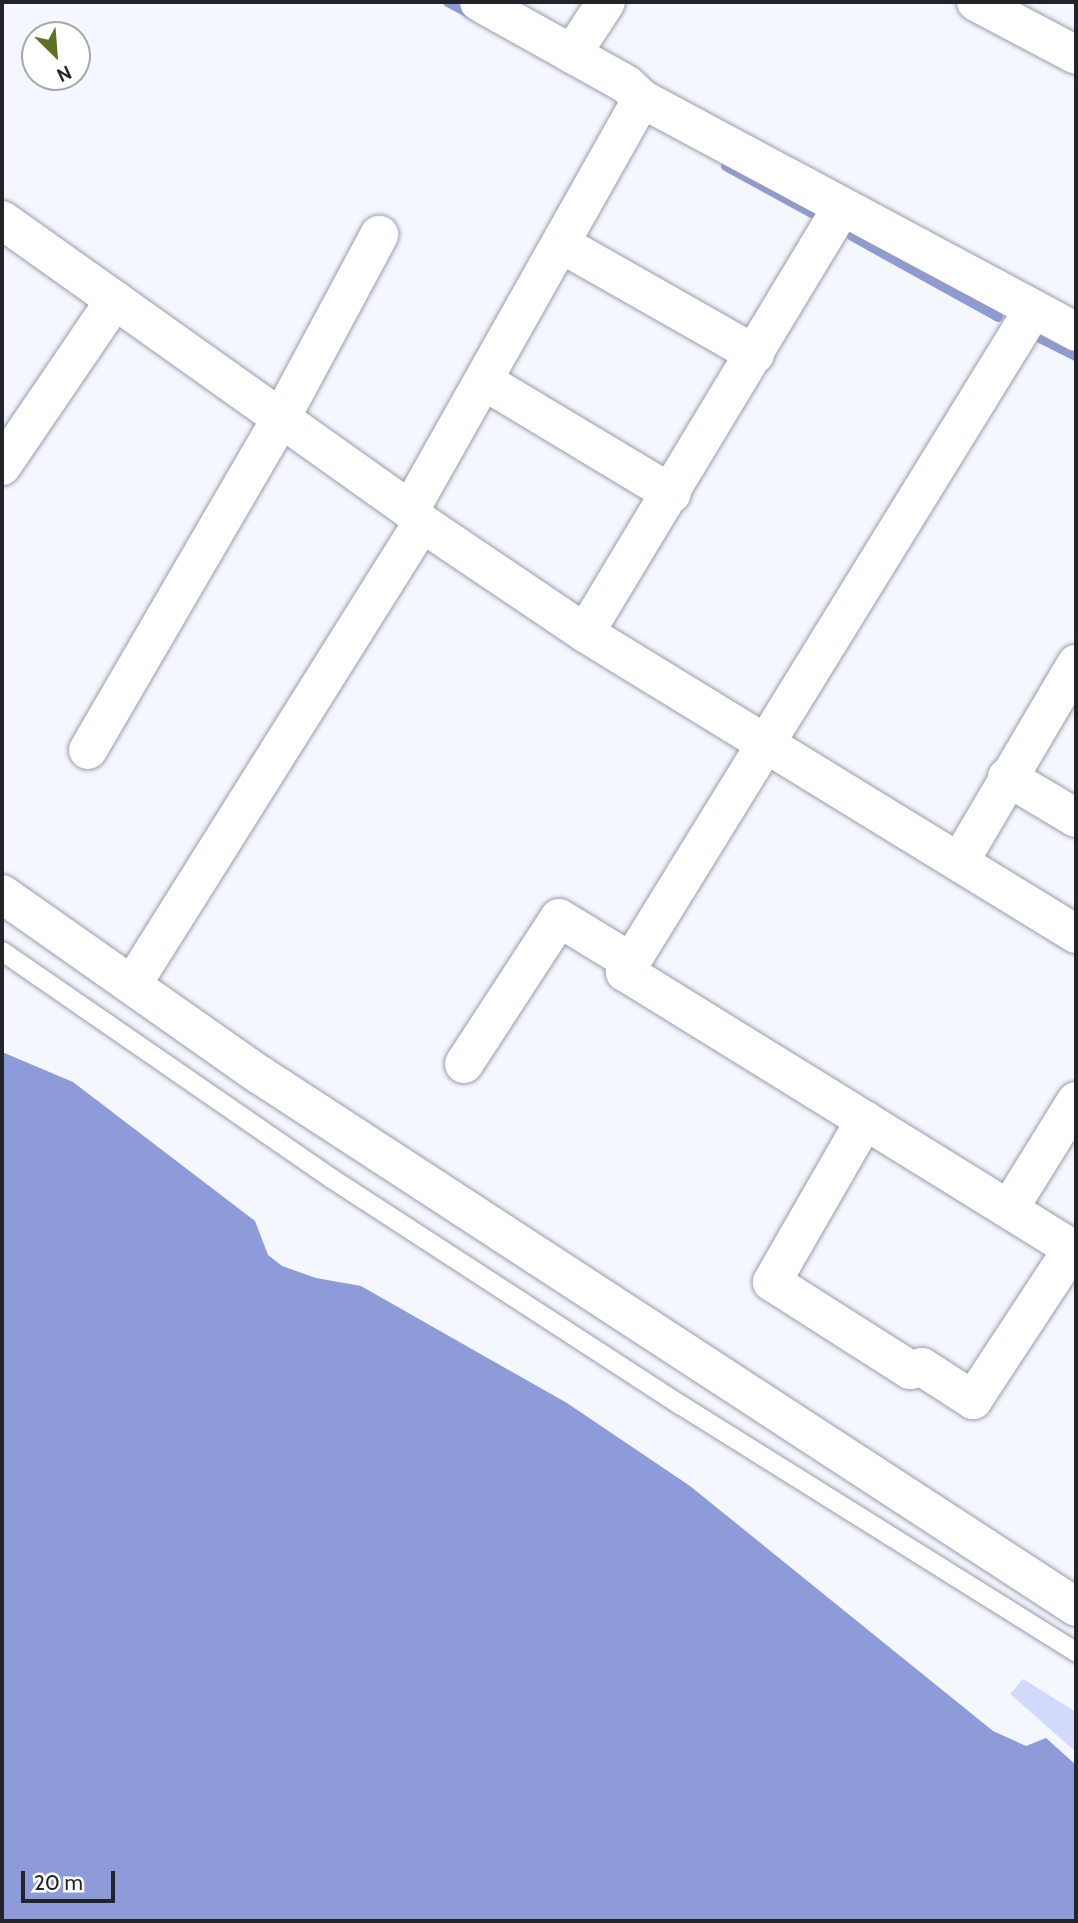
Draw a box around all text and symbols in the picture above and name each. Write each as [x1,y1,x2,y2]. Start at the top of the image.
north arrow [21,21,91,91]
text: N [53,60,75,87]
scale bar [24,1856,119,1900]
text: 20 m [34,1870,83,1895]

